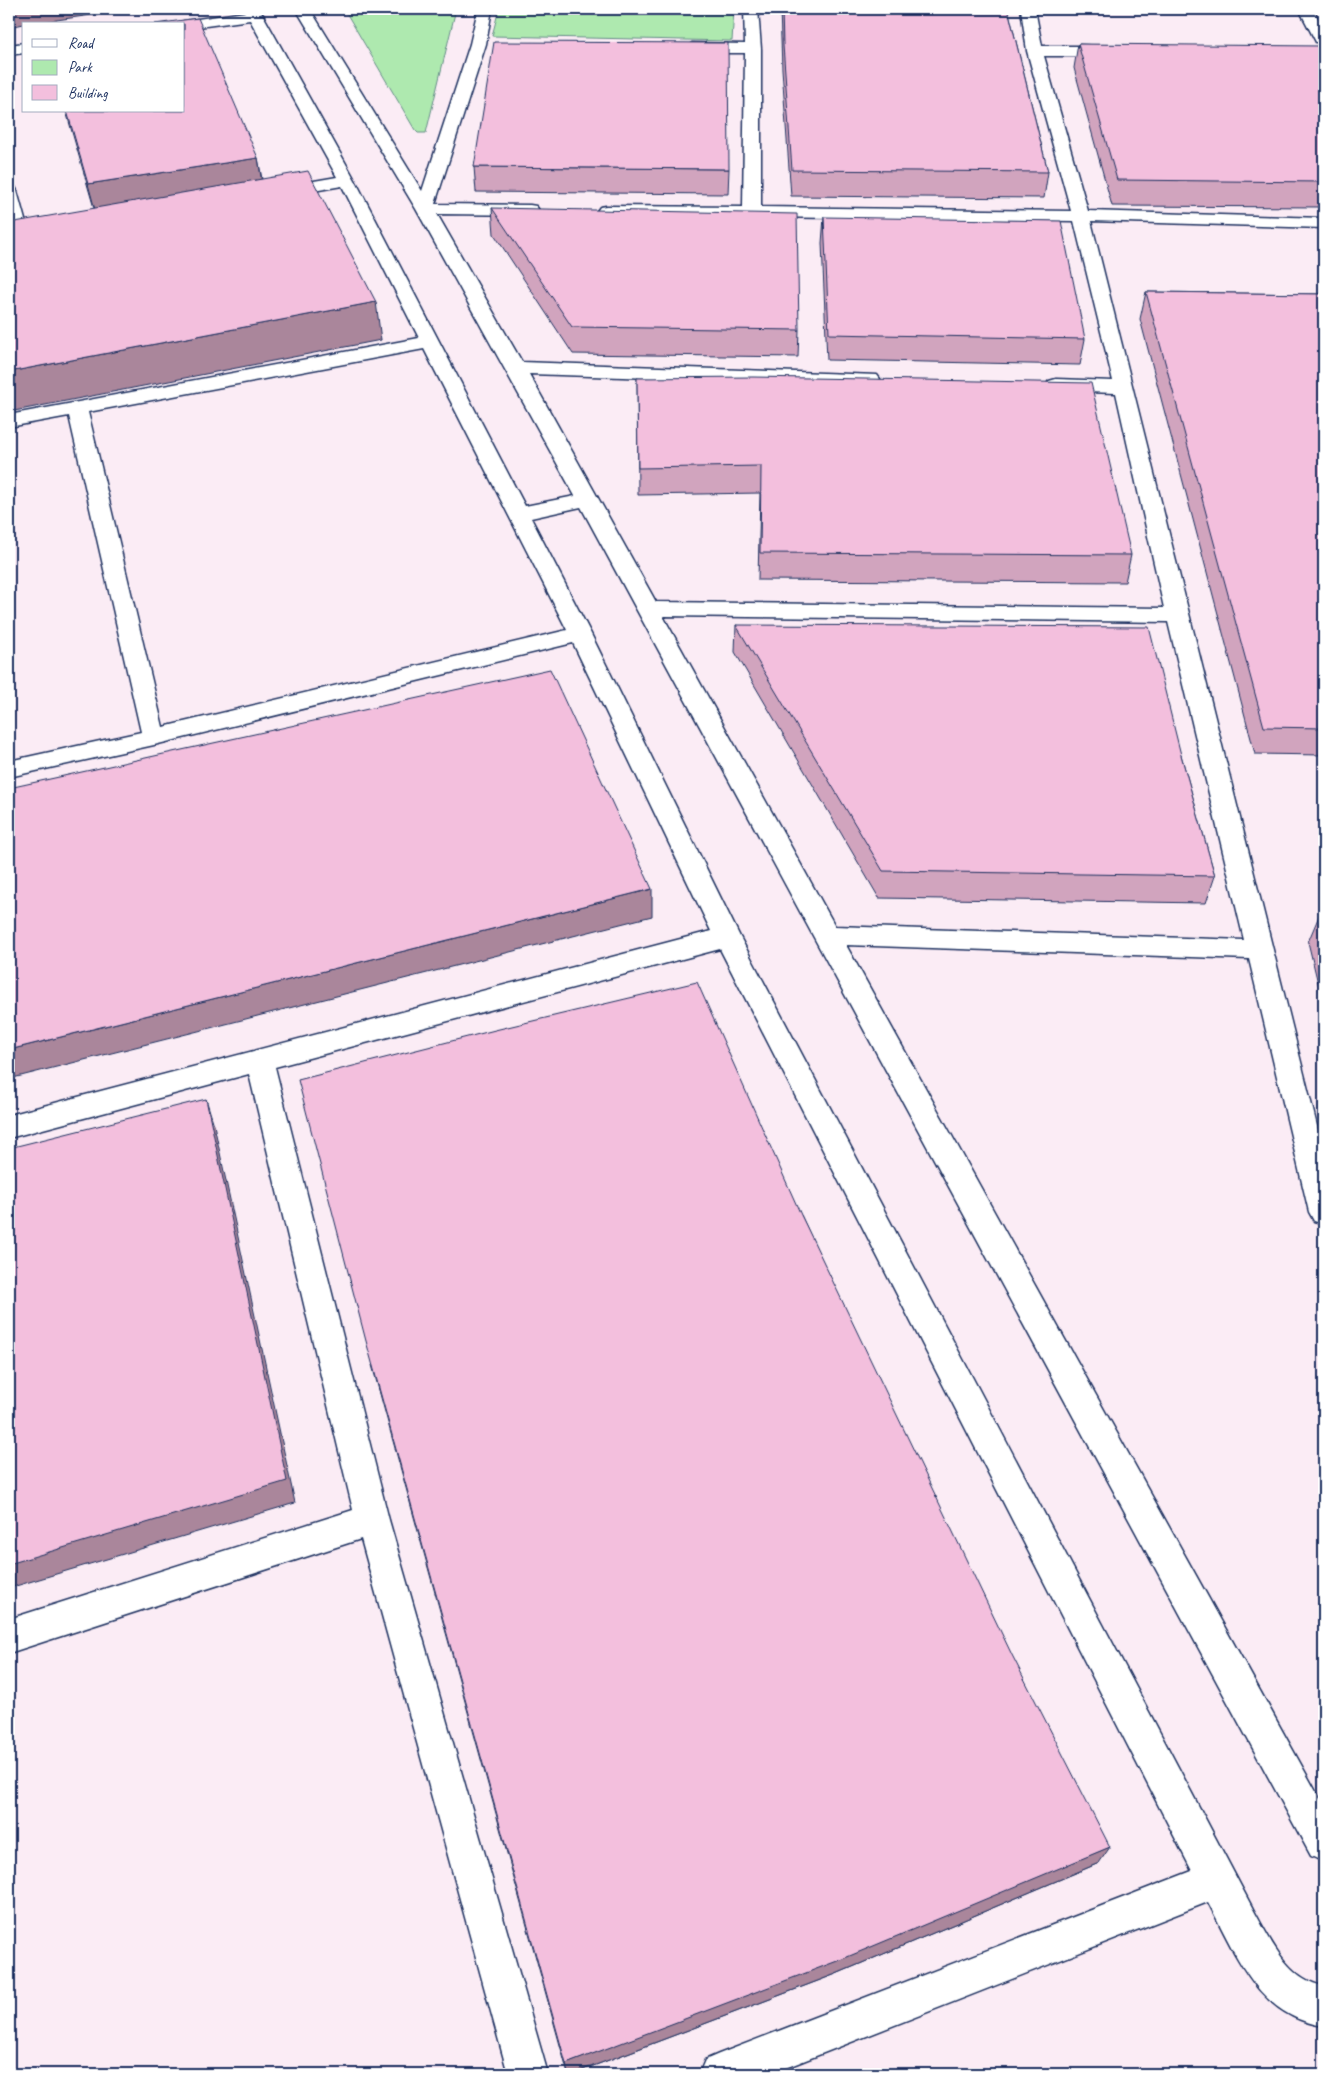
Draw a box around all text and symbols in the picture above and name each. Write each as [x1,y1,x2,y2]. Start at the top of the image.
legend [22,22,185,112]
text: Road [68,34,95,53]
text: Park [68,58,93,77]
text: Building [68,84,108,103]

